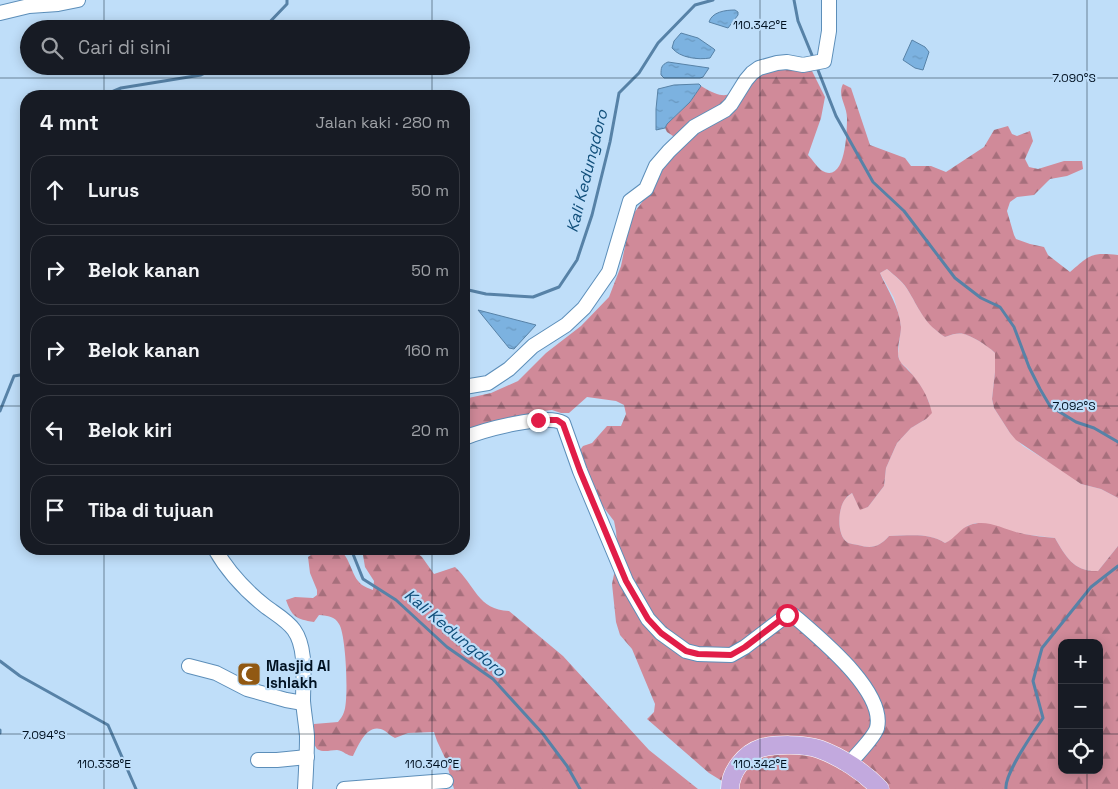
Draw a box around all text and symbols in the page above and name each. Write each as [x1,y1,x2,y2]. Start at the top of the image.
text: 110.342°E [733,17,787,33]
search box [20,20,470,75]
icon: search [38,34,66,62]
text: Cari di sini [78,35,171,60]
text: 7.090°S [1052,70,1096,86]
water label: Kali Kedungdoro [562,106,613,235]
text: 4 mnt [40,109,99,136]
text: Jalan kaki · 280 m [316,112,450,133]
icon: ahead [41,176,69,204]
text: Lurus [88,178,139,203]
text: 50 m [411,180,449,201]
icon: right [41,256,69,284]
text: Belok kanan [88,258,200,283]
text: 50 m [411,260,449,281]
icon: right [41,336,69,364]
text: Belok kanan [88,338,200,363]
text: 160 m [404,340,449,361]
text: 7.092°S [1052,398,1096,414]
route end [527,409,550,432]
icon: left [41,416,69,444]
text: Belok kiri [88,418,172,443]
text: 20 m [411,420,449,441]
icon: arrive [41,496,69,524]
text: Tiba di tujuan [88,498,214,523]
water label: Kali Kedungdoro [400,585,511,682]
route start [776,604,799,627]
map controls [1058,639,1103,774]
button: + [1058,639,1103,684]
place label: Masjid Al Ishlakh [266,656,330,692]
mosque icon: Masjid Al Ishlakh [236,661,262,687]
button: − [1058,684,1103,729]
text: 7.094°S [22,727,66,743]
button: locate [1058,729,1103,774]
text: 110.338°E [77,756,131,772]
text: 110.340°E [405,756,459,772]
text: 110.342°E [733,756,787,772]

